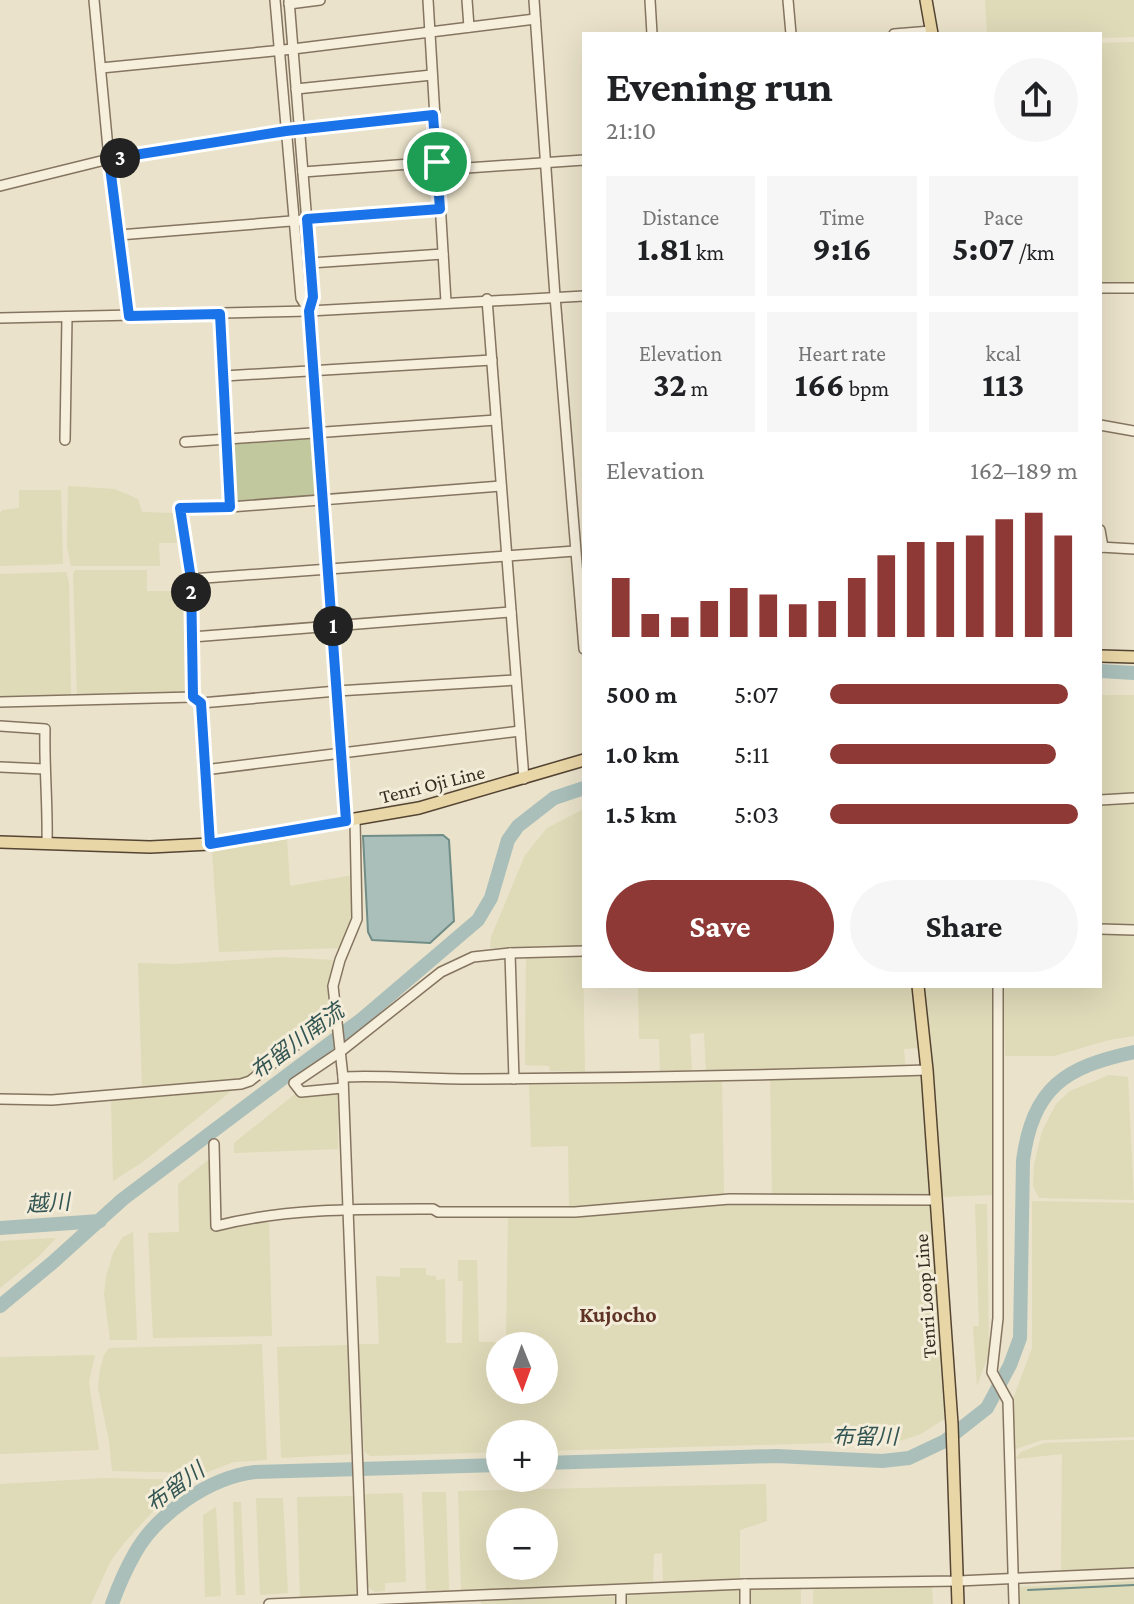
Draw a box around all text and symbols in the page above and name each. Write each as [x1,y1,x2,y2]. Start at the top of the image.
button: share [994,58,1078,142]
text: Evening run [606,62,833,110]
text: 21:10 [606,116,656,145]
pin [403,128,471,196]
pin: 3 [100,138,140,178]
icon: arrive [415,140,459,184]
text: 3 [115,145,125,170]
text: Distance [642,205,719,230]
text: Time [819,205,865,230]
text: Pace [984,205,1023,230]
text: 1.81 [637,230,692,267]
text: 9:16 [812,230,872,267]
text: 5:07 [952,230,1014,267]
text: km [692,240,724,265]
text: /km [1014,240,1055,265]
text: Elevation [639,341,722,366]
text: Heart rate [798,341,886,366]
text: kcal [986,341,1021,366]
text: 32 [653,366,687,403]
text: 166 [795,366,845,403]
text: 113 [982,366,1024,403]
text: m [687,376,708,401]
text: bpm [845,376,889,401]
text: Elevation [606,456,704,485]
text: 162–189 m [970,456,1078,485]
pin: 2 [171,572,211,612]
text: 2 [185,579,197,604]
pin: 1 [313,606,353,646]
text: 1 [329,613,337,638]
text: 500 m [606,680,677,709]
text: 5:07 [734,680,778,709]
text: 1.0 km [606,740,679,769]
text: 5:11 [734,740,769,769]
street label: Tenri Oji Line [377,760,487,809]
text: 1.5 km [606,800,677,829]
text: 5:03 [734,800,779,829]
button: Save [606,880,834,972]
button: Share [850,880,1078,972]
water label: 布留川南流 [246,996,351,1084]
water label: 越川 [25,1189,73,1217]
street label: Tenri Loop Line [910,1233,941,1359]
district label: Kujocho [579,1302,657,1327]
north arrow [486,1332,558,1404]
map controls [486,1332,558,1580]
button: + [486,1420,558,1492]
water label: 布留川 [832,1424,900,1449]
water label: 布留川 [141,1456,211,1517]
button: − [486,1508,558,1580]

